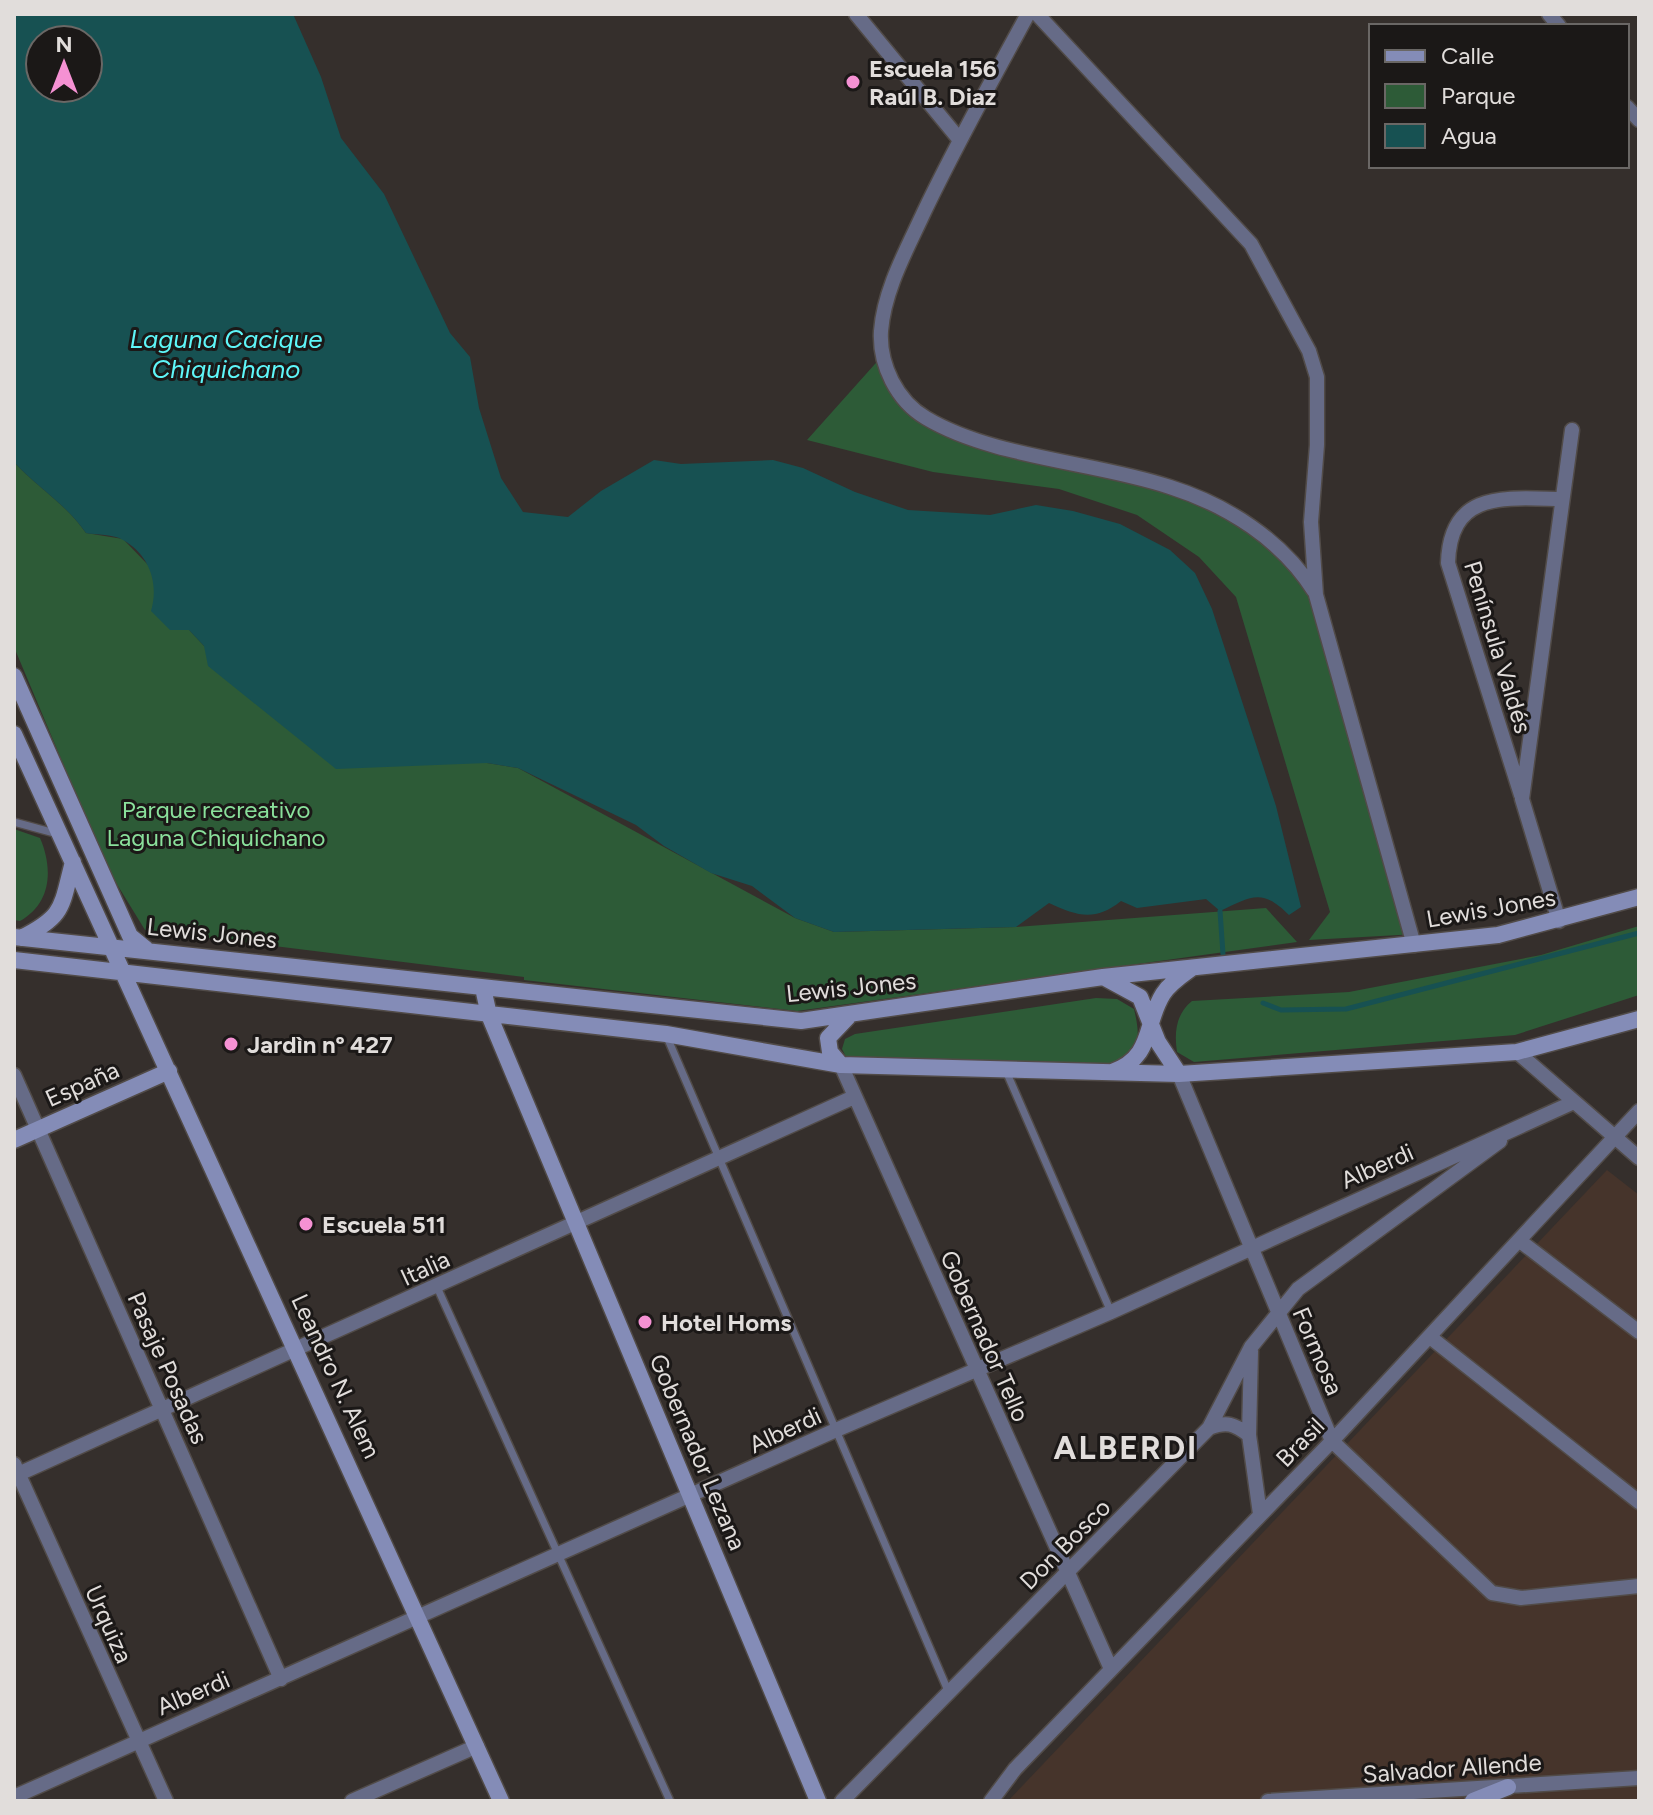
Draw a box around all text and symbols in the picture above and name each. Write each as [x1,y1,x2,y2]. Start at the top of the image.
north arrow [24,24,104,104]
legend [1369,24,1629,168]
text: N [55,31,73,58]
text: Calle [1441,41,1494,70]
place label: Escuela 156 Raúl B. Diaz [869,54,997,111]
marker: Escuela 156 Raúl B. Diaz [844,73,862,91]
text: Parque [1441,81,1515,110]
text: Agua [1441,121,1497,150]
water label: Laguna Cacique Chiquichano [129,323,323,385]
street label: Península Valdés [1458,557,1538,737]
park label: Parque recreativo Laguna Chiquichano [107,795,325,852]
street label: Lewis Jones [1424,882,1558,934]
street label: Lewis Jones [145,912,279,954]
street label: Lewis Jones [784,966,918,1008]
place label: Jardìn nº 427 [247,1030,393,1059]
marker: Jardìn nº 427 [222,1035,240,1053]
street label: España [41,1055,123,1113]
street label: Alberdi [1336,1137,1418,1195]
place label: Escuela 511 [322,1210,446,1239]
marker: Escuela 511 [297,1215,315,1233]
street label: Italia [396,1244,454,1292]
street label: Gobernador Tello [934,1246,1036,1426]
street label: Pasaje Posadas [122,1288,214,1448]
street label: Leandro N. Alem [285,1289,387,1463]
street label: Formosa [1287,1303,1349,1399]
place label: Hotel Homs [661,1308,791,1337]
marker: Hotel Homs [636,1313,654,1331]
street label: Gobernador Lezana [644,1350,752,1554]
street label: Alberdi [744,1401,826,1459]
street label: Brasil [1270,1411,1330,1473]
district label: ALBERDI [1054,1429,1198,1467]
street label: Don Bosco [1014,1493,1116,1595]
street label: Urquiza [79,1581,139,1667]
street label: Alberdi [152,1665,234,1721]
street label: Salvador Allende [1362,1747,1542,1789]

